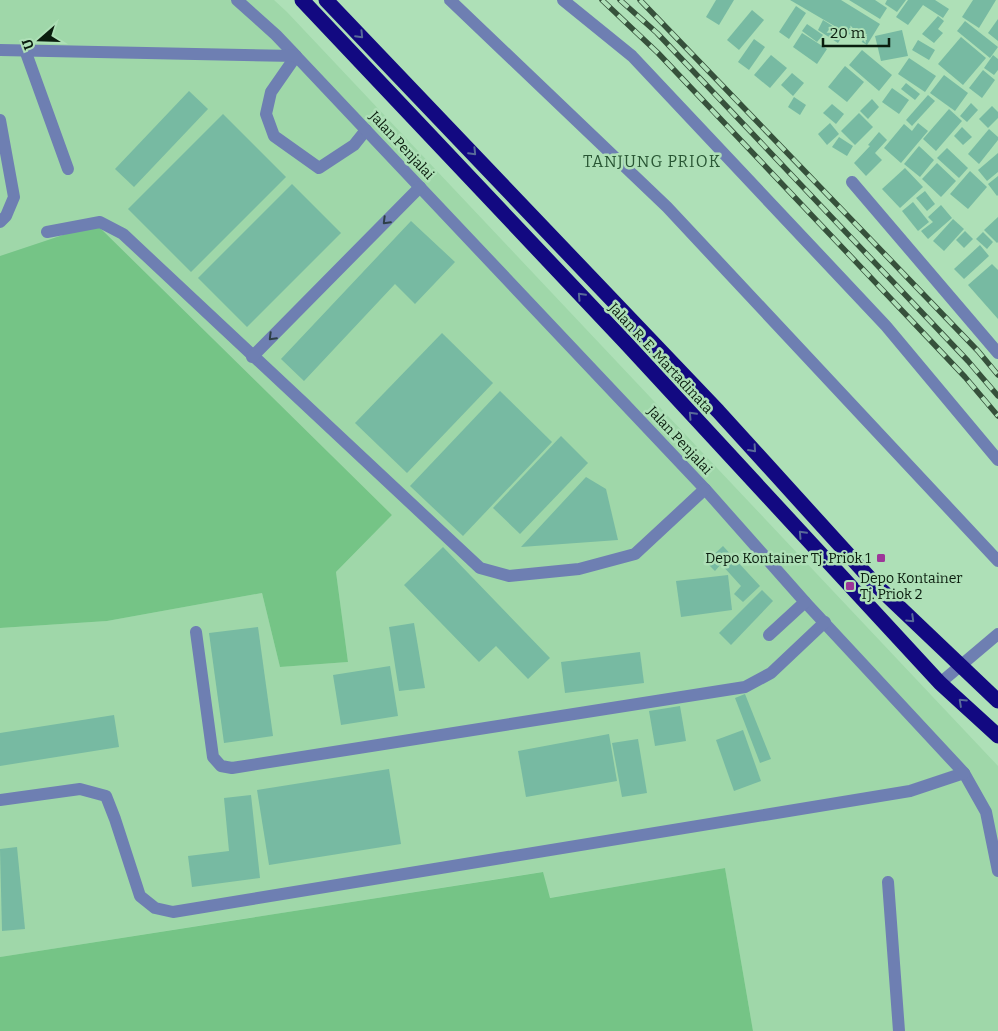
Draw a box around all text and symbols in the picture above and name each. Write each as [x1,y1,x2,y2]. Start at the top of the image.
north arrow [15,15,65,65]
scale bar [823,15,889,47]
text: 20 m [830,24,866,42]
one-way arrow [354,29,363,38]
text: U [18,36,38,52]
street label: Jalan Penjalai [365,107,437,183]
one-way arrow [467,146,476,155]
district label: TANJUNG PRIOK [583,152,721,171]
one-way arrow [383,215,392,224]
one-way arrow [578,292,587,301]
street label: Jalan R. E. Martadinata [604,299,716,417]
one-way arrow [269,331,278,340]
street label: Jalan Penjalai [643,402,715,478]
one-way arrow [689,411,698,420]
one-way arrow [747,443,756,452]
one-way arrow [799,530,808,539]
place label: Depo Kontainer Tj. Priok 1 [705,550,871,567]
marker: Depo Kontainer Tj. Priok 1 [875,552,887,564]
place label: Depo Kontainer Tj. Priok 2 [860,570,963,603]
marker: Depo Kontainer Tj. Priok 2 [844,580,856,592]
one-way arrow [905,613,914,622]
one-way arrow [959,699,968,708]

